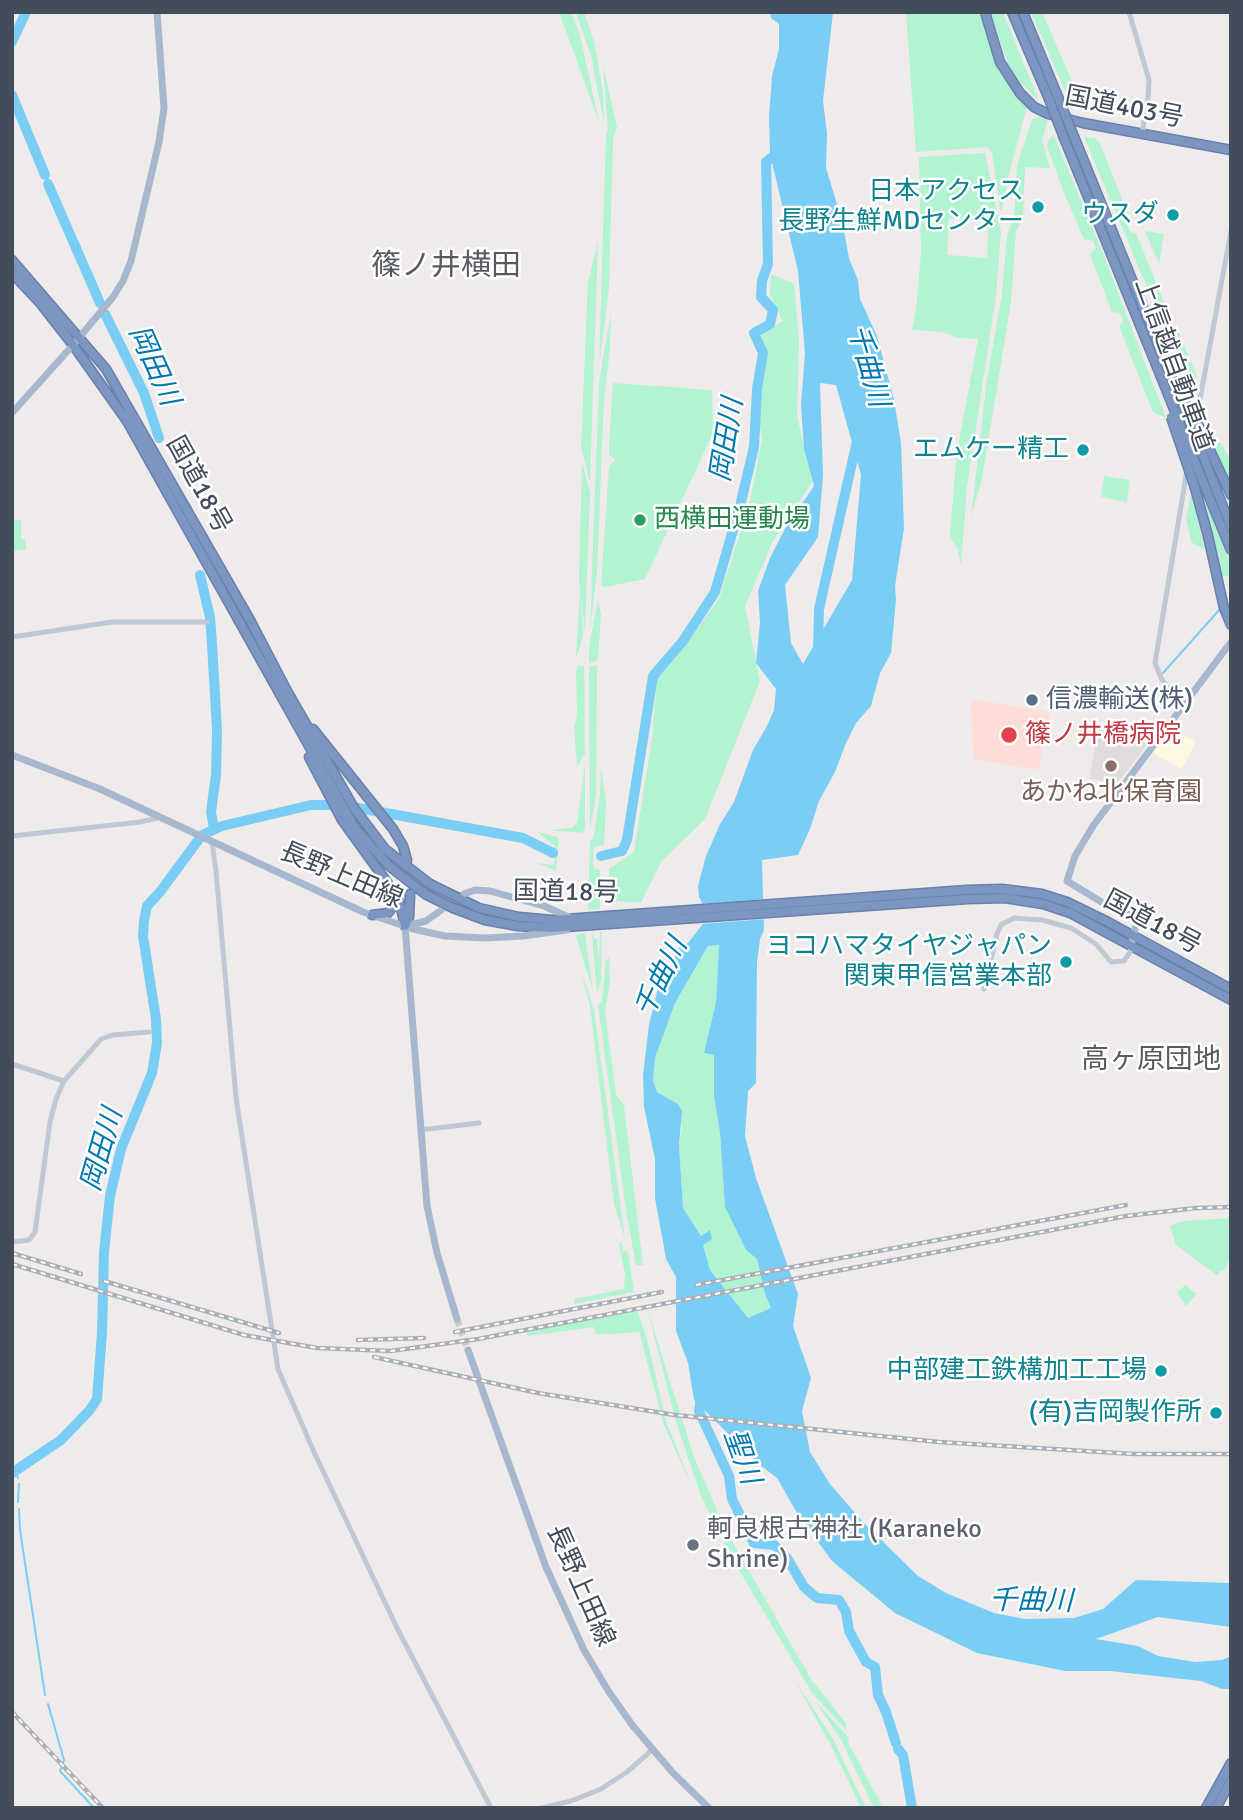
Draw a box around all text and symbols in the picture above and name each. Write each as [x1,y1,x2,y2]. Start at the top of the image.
street label: 国道403号 [1062,81,1186,135]
place label: 日本アクセス 長野生鮮MDセンター [778,176,1024,238]
marker: 日本アクセス 長野生鮮MDセンター [1030,199,1046,215]
place label: ウスダ [1081,199,1159,231]
marker: ウスダ [1165,207,1181,223]
district label: 篠ノ井横田 [371,249,521,285]
street label: 上信越自動車道 [1127,274,1219,456]
water label: 岡田川 [121,321,185,411]
water label: 千曲川 [839,321,895,411]
water label: 岡田川 [705,396,751,484]
street label: 国道18号 [159,431,237,539]
place label: エムケー精工 [913,434,1069,466]
marker: エムケー精工 [1075,442,1091,458]
place label: 西横田運動場 [654,504,810,536]
marker: 西横田運動場 [632,512,648,528]
place label: 信濃輸送(株) [1046,684,1193,716]
marker: 信濃輸送(株) [1024,692,1040,708]
place label: 篠ノ井橋病院 [1025,719,1181,751]
marker: 篠ノ井橋病院 [999,725,1019,745]
marker: あかね北保育園 [1103,758,1119,774]
place label: あかね北保育園 [1020,777,1202,809]
street label: 長野上田線 [275,836,407,916]
street label: 国道18号 [513,876,619,910]
street label: 国道18号 [1098,884,1206,962]
place label: ヨコハマタイヤジャパン 関東甲信営業本部 [766,931,1052,992]
water label: 千曲川 [628,933,696,1023]
marker: ヨコハマタイヤジャパン 関東甲信営業本部 [1058,954,1074,970]
district label: 高ヶ原団地 [1081,1044,1221,1078]
water label: 岡田川 [75,1105,131,1195]
place label: 中部建工鉄構加工工場 [887,1355,1147,1387]
marker: 中部建工鉄構加工工場 [1153,1363,1169,1379]
place label: (有)吉岡製作所 [1029,1397,1202,1429]
marker: (有)吉岡製作所 [1208,1405,1224,1421]
water label: 聖川 [716,1425,766,1489]
place label: 軻良根古神社 (Karaneko Shrine) [707,1514,982,1576]
street label: 長野上田線 [539,1520,621,1652]
marker: 軻良根古神社 (Karaneko Shrine) [685,1537,701,1553]
water label: 千曲川 [989,1584,1073,1620]

